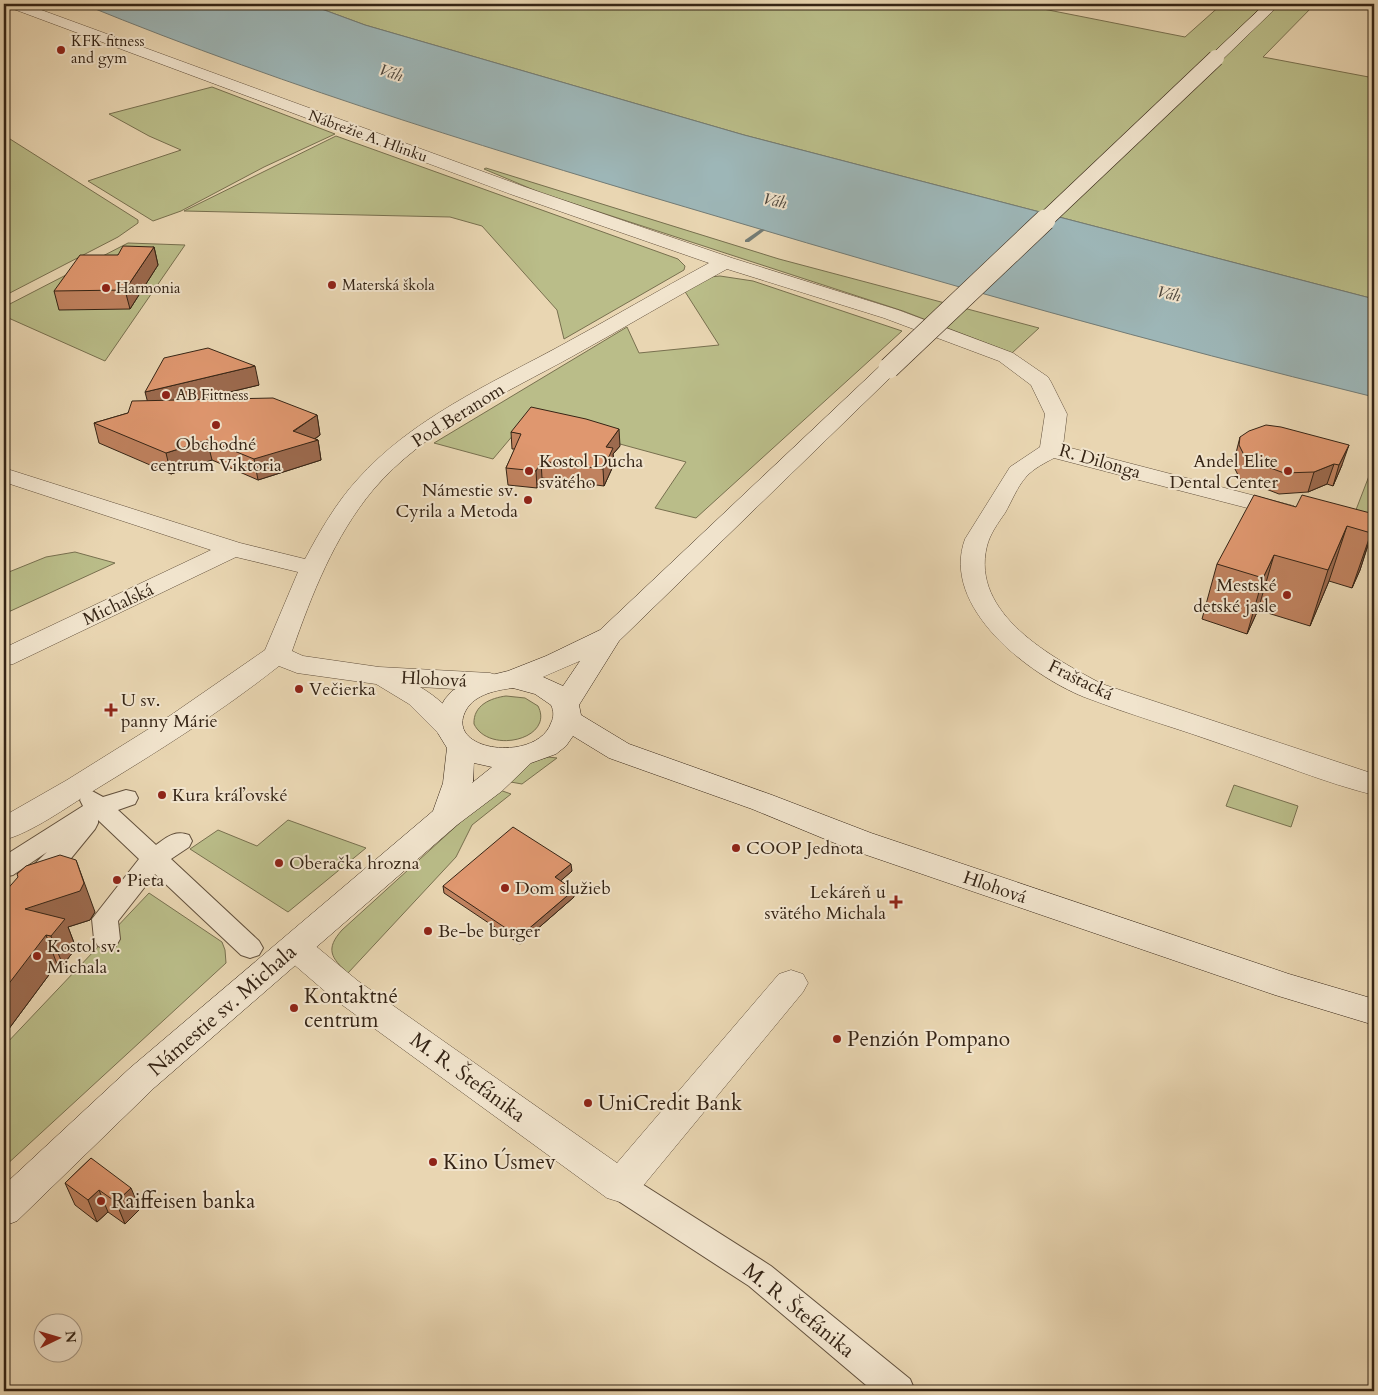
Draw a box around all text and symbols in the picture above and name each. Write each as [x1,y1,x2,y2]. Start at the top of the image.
place label: KFK fitness and gym [71,31,144,68]
marker: KFK fitness and gym [55,44,67,56]
water label: Váh [376,59,406,87]
street label: Nábrežie A. Hlinku [306,105,430,167]
water label: Váh [761,188,789,214]
place label: Materská škola [342,275,435,295]
place label: Harmonia [116,278,181,298]
marker: Materská škola [326,279,338,291]
water label: Váh [1155,281,1183,307]
marker: Harmonia [100,282,112,294]
street label: Pod Beranom [407,377,510,454]
place label: AB Fittness [176,385,249,405]
marker: AB Fittness [160,389,172,401]
marker: Obchodné centrum Viktoria [210,419,222,431]
place label: Obchodné centrum Viktoria [150,432,282,478]
street label: R. Dilonga [1056,438,1144,485]
place label: Kostol Ducha svätého [539,449,644,495]
place label: Andel Elite Dental Center [1169,449,1278,495]
marker: Kostol Ducha svätého [523,465,535,477]
marker: Andel Elite Dental Center [1282,465,1294,477]
place label: Námestie sv. Cyrila a Metoda [395,478,518,524]
marker: Námestie sv. Cyrila a Metoda [522,494,534,506]
place label: Mestské detské jasle [1193,573,1277,619]
street label: Michalská [79,577,158,632]
marker: Mestské detské jasle [1281,589,1293,601]
street label: Fraštacká [1044,654,1118,707]
street label: Hlohová [400,665,468,694]
place label: Večierka [309,677,376,702]
marker: Večierka [293,683,305,695]
place label: U sv. panny Márie [121,688,218,734]
marker: U sv. panny Márie [105,704,117,716]
place label: Kura kráľovské [172,783,288,808]
marker: Kura kráľovské [156,789,168,801]
place label: COOP Jednota [746,836,864,861]
marker: COOP Jednota [730,842,742,854]
place label: Oberačka hrozna [289,851,420,876]
marker: Oberačka hrozna [273,857,285,869]
street label: Hlohová [960,865,1030,910]
place label: Pieta [127,868,165,893]
marker: Pieta [111,874,123,886]
place label: Dom služieb [515,876,611,901]
place label: Lekáreň u svätého Michala [764,880,886,926]
marker: Dom služieb [499,882,511,894]
marker: Lekáreň u svätého Michala [890,896,902,908]
place label: Be-be burger [438,919,540,944]
marker: Be-be burger [422,925,434,937]
place label: Kostol sv. Michala [47,934,121,980]
street label: Námestie sv. Michala [142,938,303,1083]
marker: Kostol sv. Michala [31,950,43,962]
place label: Kontaktné centrum [304,982,398,1035]
marker: Kontaktné centrum [288,1002,300,1014]
street label: M. R. Štefánika [404,1025,532,1129]
place label: Penzión Pompano [847,1025,1010,1054]
marker: Penzión Pompano [831,1033,843,1045]
place label: UniCredit Bank [598,1089,743,1118]
marker: UniCredit Bank [582,1097,594,1109]
place label: Kino Úsmev [443,1147,556,1177]
marker: Kino Úsmev [427,1156,439,1168]
place label: Raiffeisen banka [111,1187,255,1216]
marker: Raiffeisen banka [95,1195,107,1207]
street label: M. R. Štefánika [736,1255,862,1365]
north arrow [32,1312,82,1362]
text: N [60,1330,80,1344]

